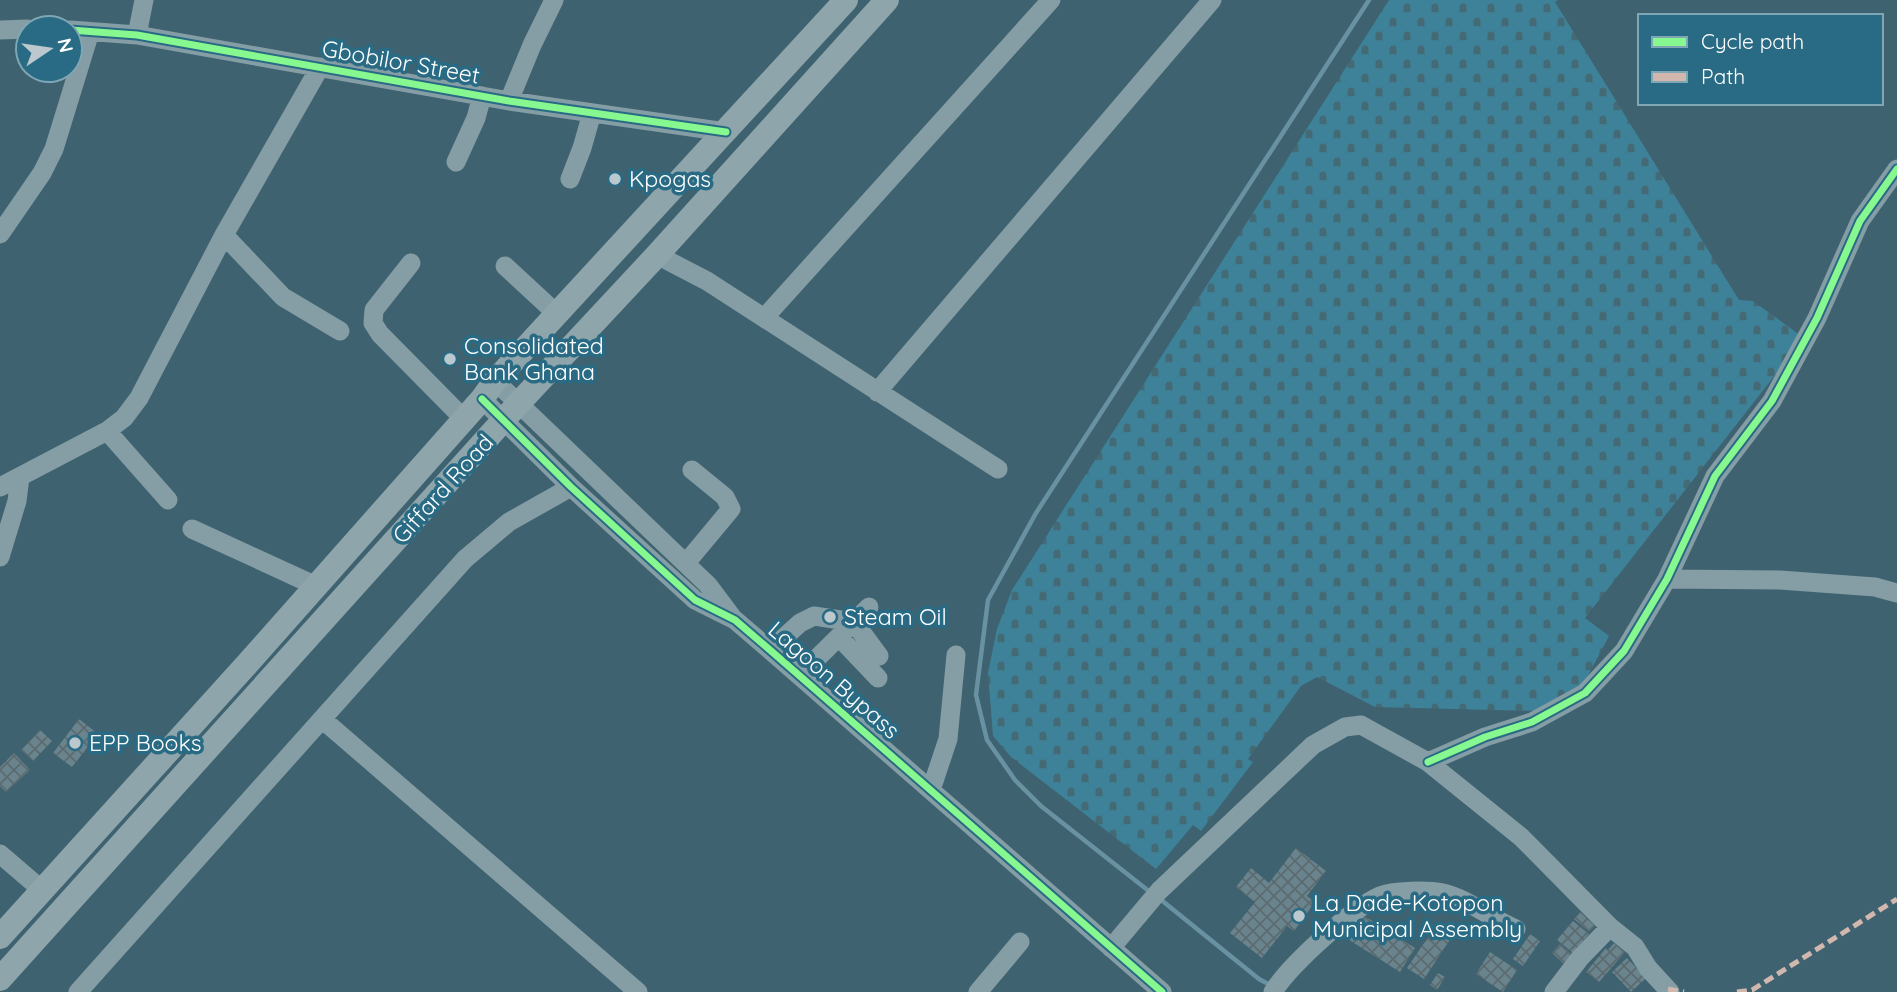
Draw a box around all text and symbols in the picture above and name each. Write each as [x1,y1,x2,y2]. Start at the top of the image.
north arrow [14,14,84,84]
legend [1638,14,1883,105]
text: Cycle path [1701,28,1804,54]
street label: Gbobilor Street [320,33,482,90]
text: N [52,36,79,55]
text: Path [1701,63,1745,89]
place label: Kpogas [629,164,711,193]
marker: Kpogas [607,171,623,187]
place label: Consolidated Bank Ghana [464,331,604,386]
marker: Consolidated Bank Ghana [442,351,458,367]
street label: Giffard Road [386,428,499,549]
place label: Steam Oil [844,602,947,631]
marker: Steam Oil [822,609,838,625]
street label: Lagoon Bypass [763,615,906,745]
place label: EPP Books [89,728,201,757]
marker: EPP Books [67,735,83,751]
place label: La Dade-Kotopon Municipal Assembly [1313,888,1522,943]
marker: La Dade-Kotopon Municipal Assembly [1291,908,1307,924]

